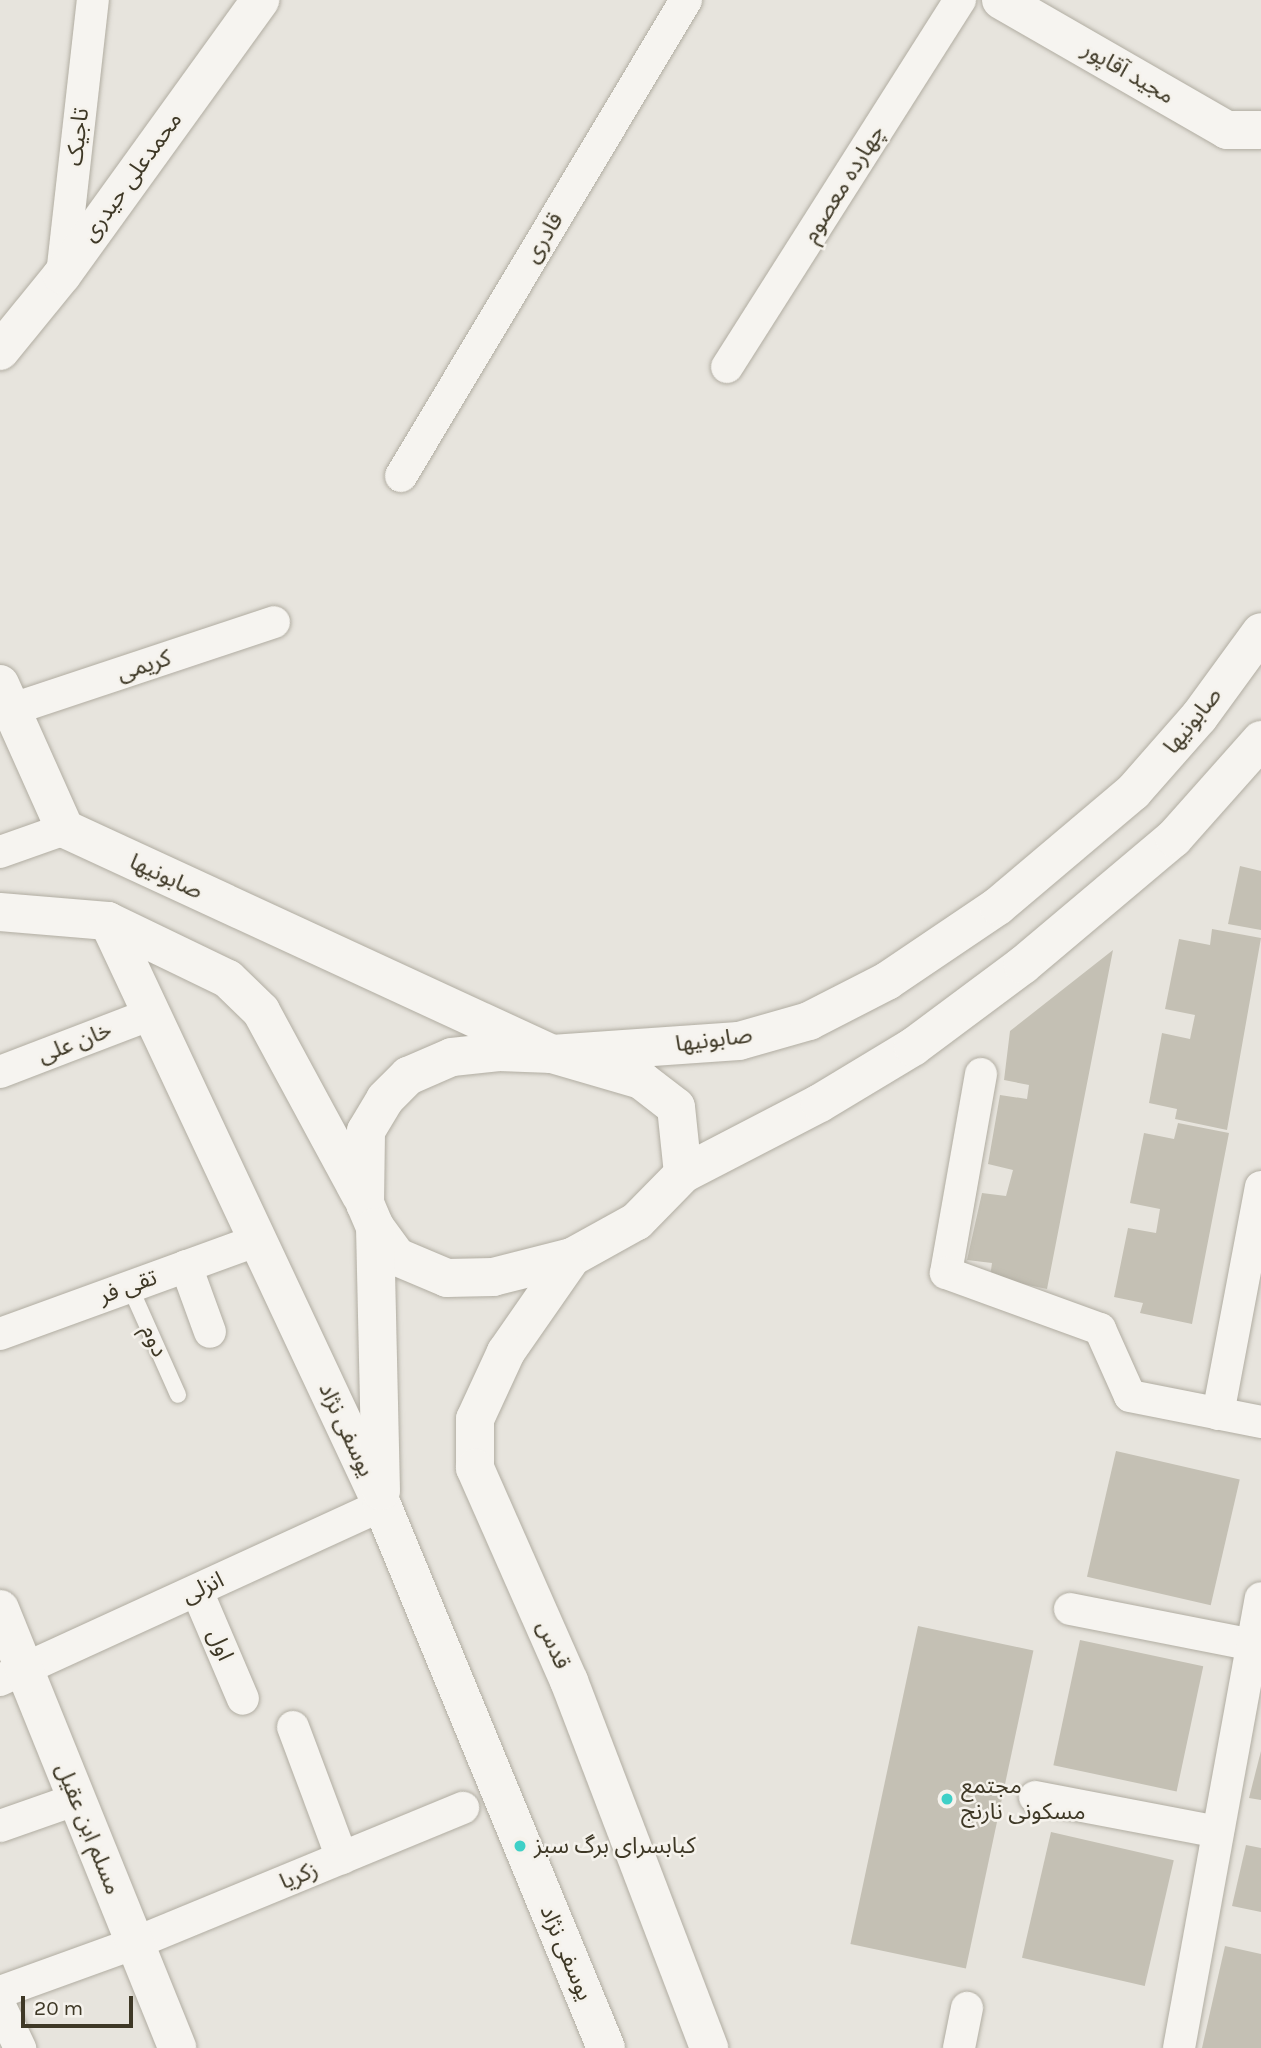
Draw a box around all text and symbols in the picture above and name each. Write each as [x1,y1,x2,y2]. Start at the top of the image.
street label: مجید آقاپور [1077,36,1179,110]
street label: تاجیک [61,106,95,168]
street label: محمدعلی حیدری [76,107,188,247]
street label: چهارده معصوم [797,120,891,248]
street label: قادری [518,208,570,268]
street label: کریمی [114,644,174,688]
street label: صابونیها [1158,682,1228,760]
street label: صابونیها [125,848,207,906]
street label: خان علی [34,1016,116,1070]
street label: صابونیها [674,1022,754,1058]
street label: تقی فر [95,1264,161,1310]
street label: دوم [135,1321,173,1361]
street label: یوسفی نژاد [312,1379,380,1481]
street label: انزلی [178,1566,228,1610]
street label: قدس [530,1616,576,1674]
street label: اول [201,1625,239,1665]
street label: مسلم ابن عقیل [49,1759,127,1899]
place label: مجتمع مسکونی نارنج [961,1772,1085,1826]
marker: مجتمع مسکونی نارنج [939,1791,955,1807]
place label: کبابسرای برگ سبز [534,1832,696,1860]
marker: کبابسرای برگ سبز [512,1838,528,1854]
street label: زکریا [276,1856,322,1896]
street label: یوسفی نژاد [534,1901,598,2005]
scale bar [24,1982,136,2026]
text: 20 m [34,1996,83,2020]

